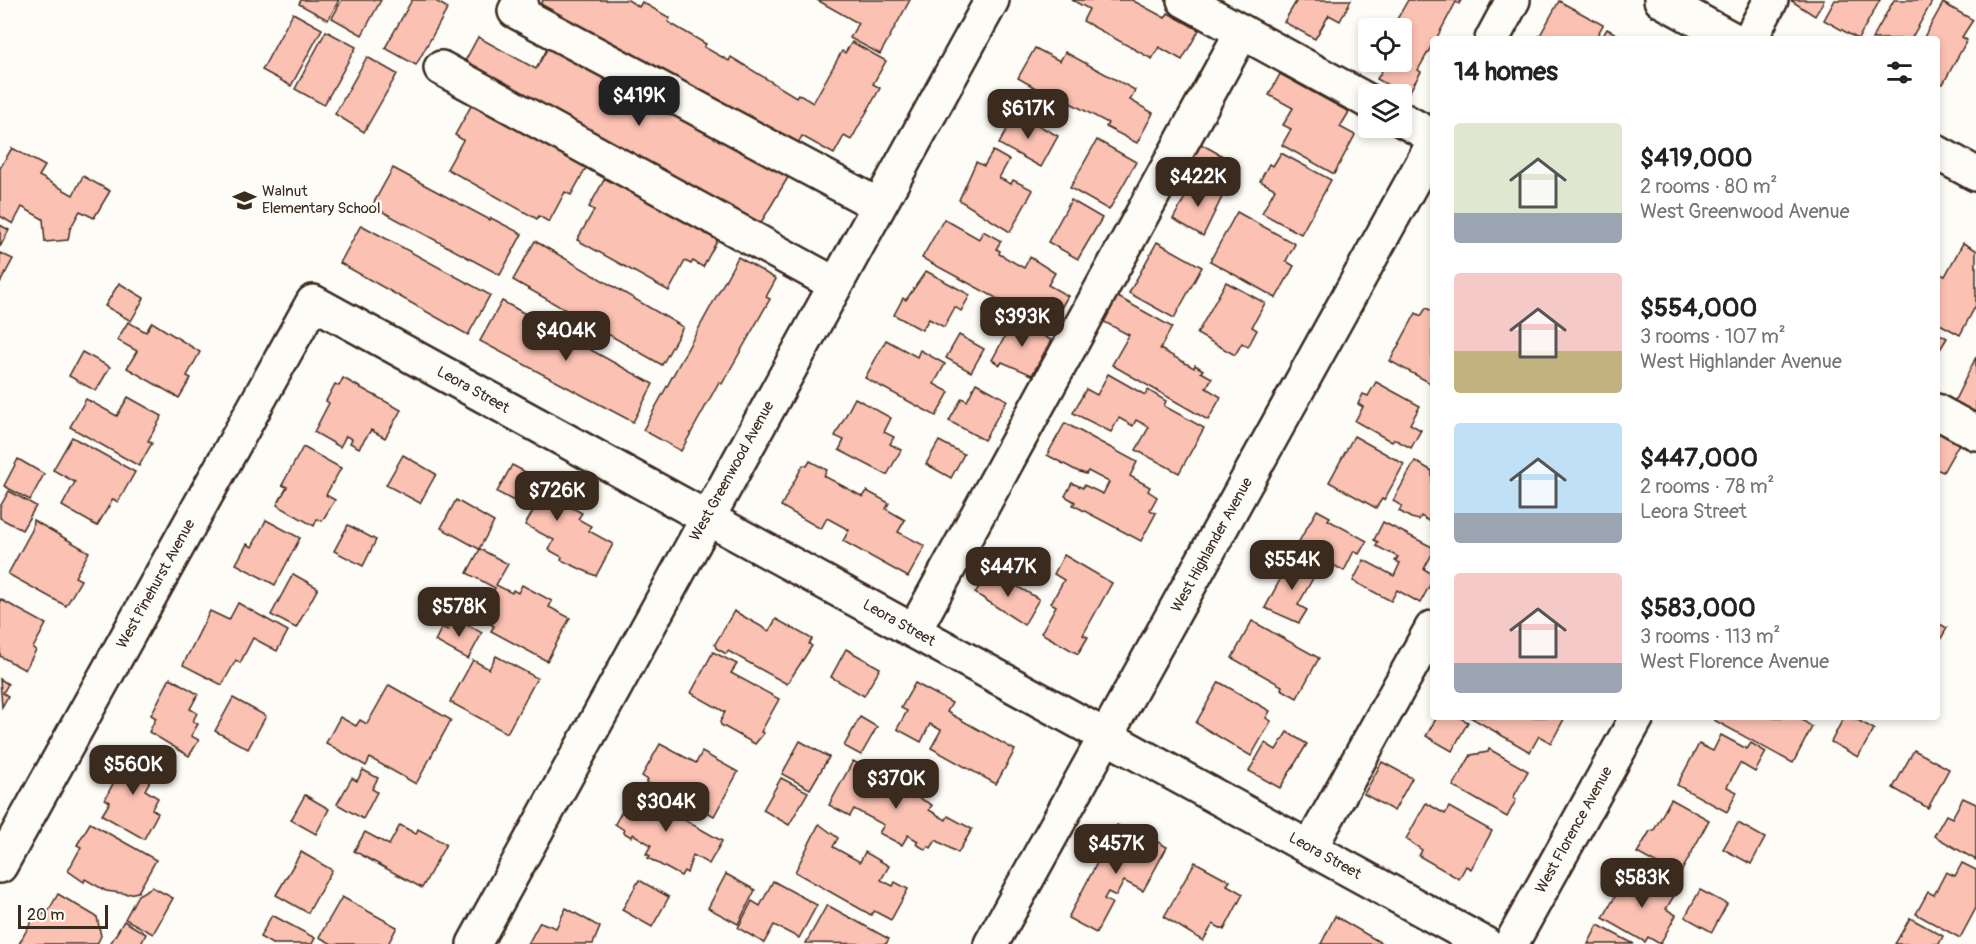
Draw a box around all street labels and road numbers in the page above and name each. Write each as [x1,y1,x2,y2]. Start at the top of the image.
street label: Leora Street [433,362,513,418]
street label: West Greenwood Avenue [686,397,779,544]
street label: West Highlander Avenue [1167,474,1257,616]
street label: West Pinehurst Avenue [113,515,200,652]
street label: Leora Street [859,595,939,651]
street label: West Florence Avenue [1531,763,1617,897]
street label: Leora Street [1285,828,1365,884]

